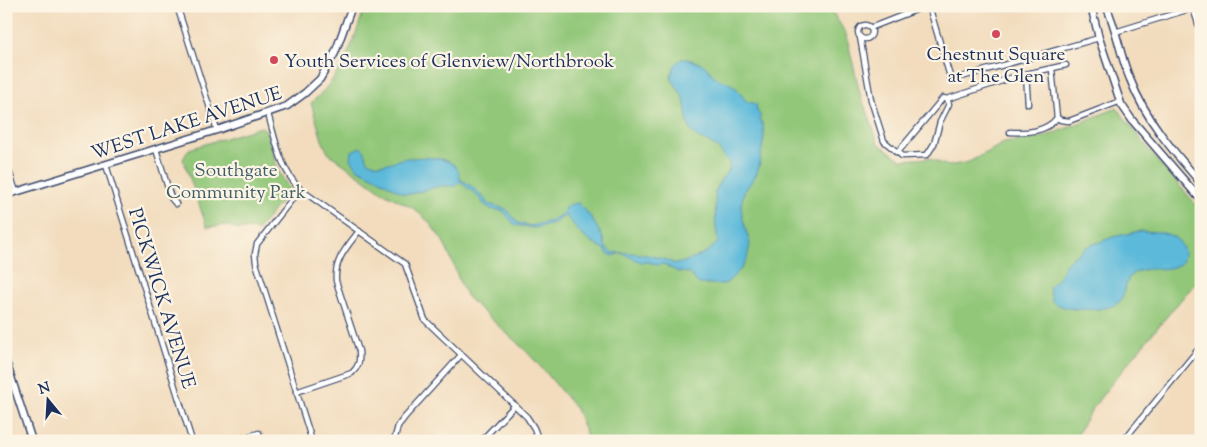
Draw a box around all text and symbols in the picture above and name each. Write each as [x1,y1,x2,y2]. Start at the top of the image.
marker: Chestnut Square at The Glen [990,28,1002,40]
place label: Chestnut Square at The Glen [927,42,1066,91]
place label: Youth Services of Glenview/Northbrook [284,49,615,76]
marker: Youth Services of Glenview/Northbrook [268,54,280,66]
street label: WEST LAKE AVENUE [88,81,286,168]
park label: Southgate Community Park [166,158,307,207]
street label: PICKWICK AVENUE [120,205,201,393]
north arrow [22,374,72,424]
text: N [36,378,53,401]

